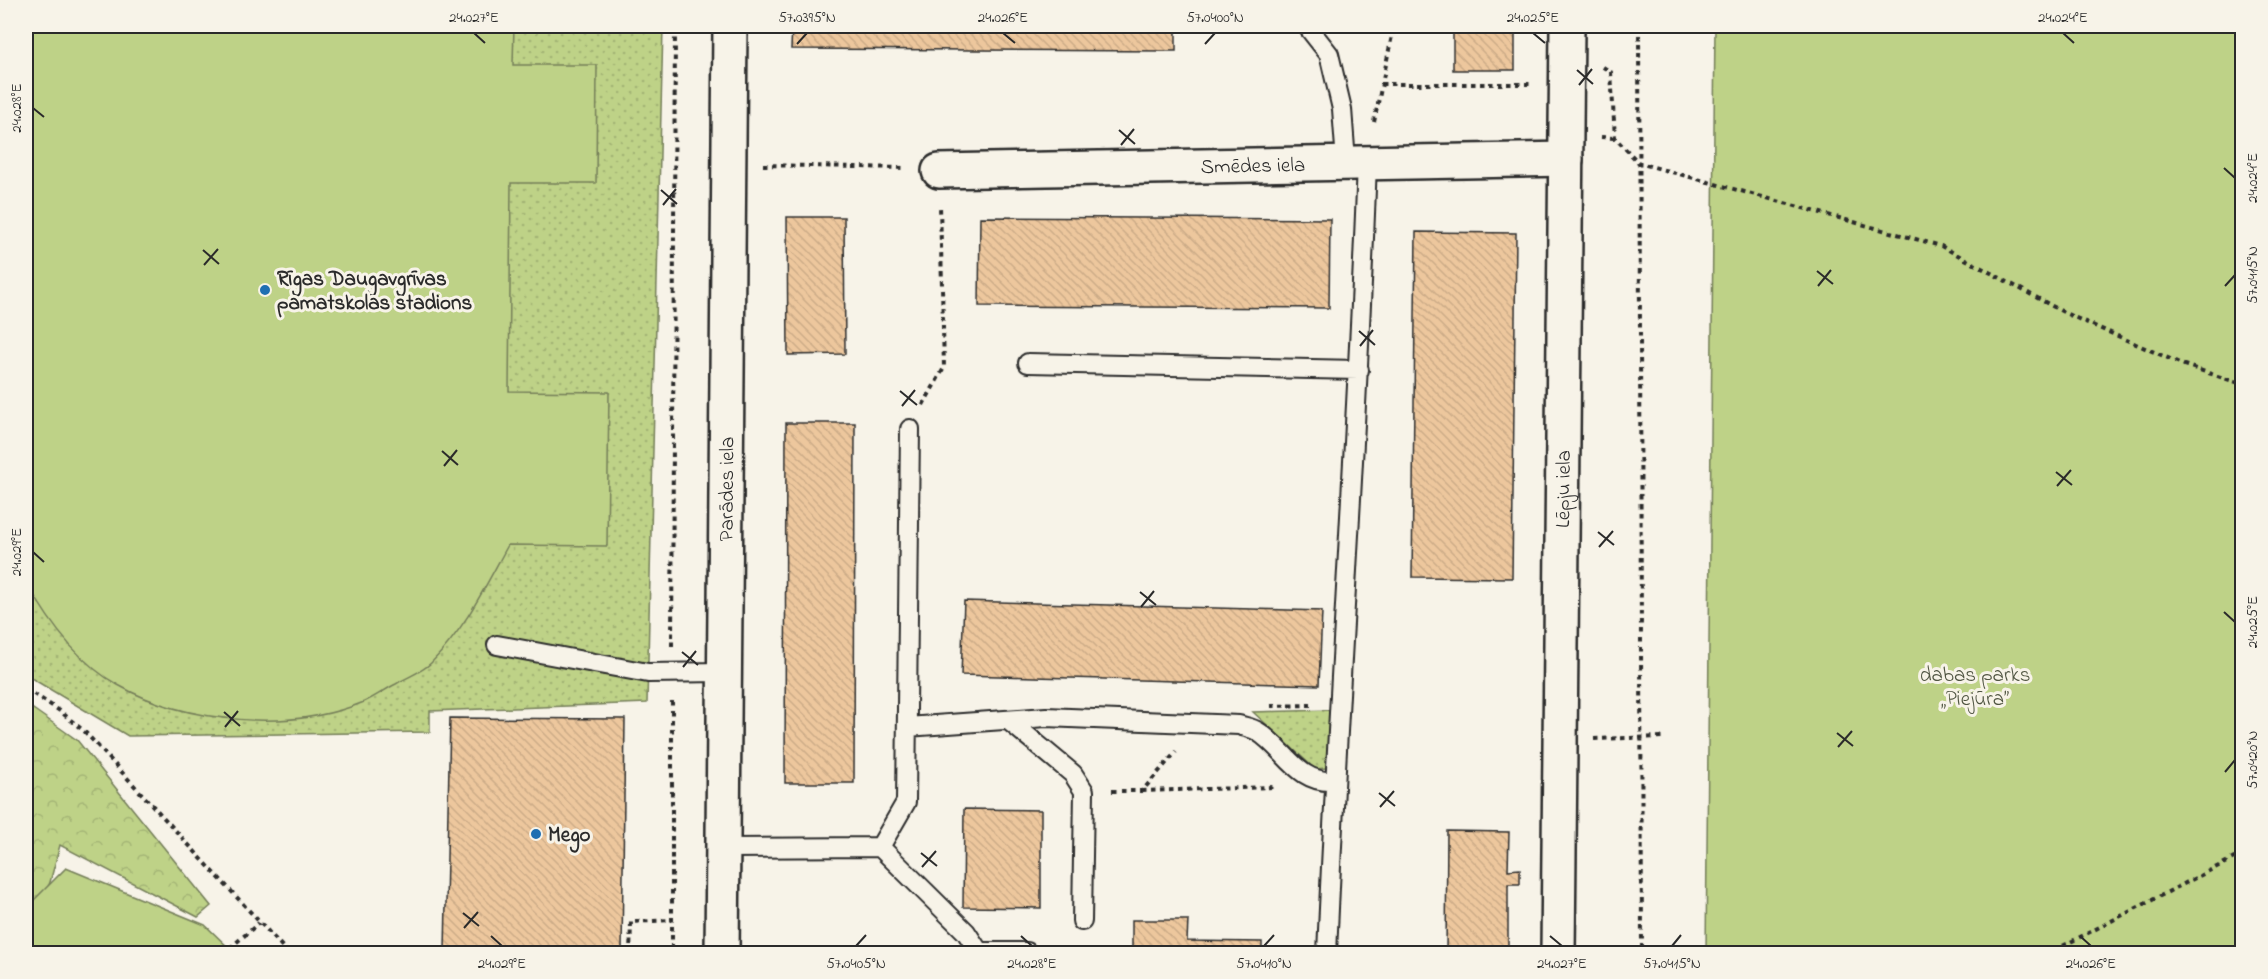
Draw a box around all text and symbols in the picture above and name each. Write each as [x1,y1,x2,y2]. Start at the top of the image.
text: 24.027°E [449,7,499,29]
text: 57.0395°N [778,7,836,29]
text: 24.026°E [978,7,1028,29]
text: 57.0400°N [1186,7,1244,29]
text: 24.025°E [1507,7,1559,29]
text: 24.024°E [2038,7,2088,29]
text: 24.028°E [6,83,28,133]
street label: Smēdes iela [1200,151,1305,183]
text: 24.024°E [2242,153,2264,203]
text: 57.0415°N [2242,246,2264,304]
place label: Rīgas Daugavgrīvas pamatskolas stadions [277,265,472,319]
marker: Rīgas Daugavgrīvas pamatskolas stadions [258,283,272,297]
street label: Parādes iela [713,437,743,541]
street label: Lēpju iela [1549,450,1580,528]
text: 24.029°E [6,528,28,576]
text: 24.025°E [2242,596,2264,648]
park label: dabas parks „Piejūra” [1920,661,2030,715]
text: 57.0420°N [2242,731,2264,789]
place label: Mego [548,821,591,853]
marker: Mego [529,827,543,841]
text: 24.029°E [478,953,526,975]
text: 57.0405°N [826,953,886,975]
text: 24.028°E [1007,953,1057,975]
text: 57.0410°N [1236,953,1292,975]
text: 24.027°E [1537,953,1587,975]
text: 57.0415°N [1643,953,1701,975]
text: 24.026°E [2066,953,2116,975]

